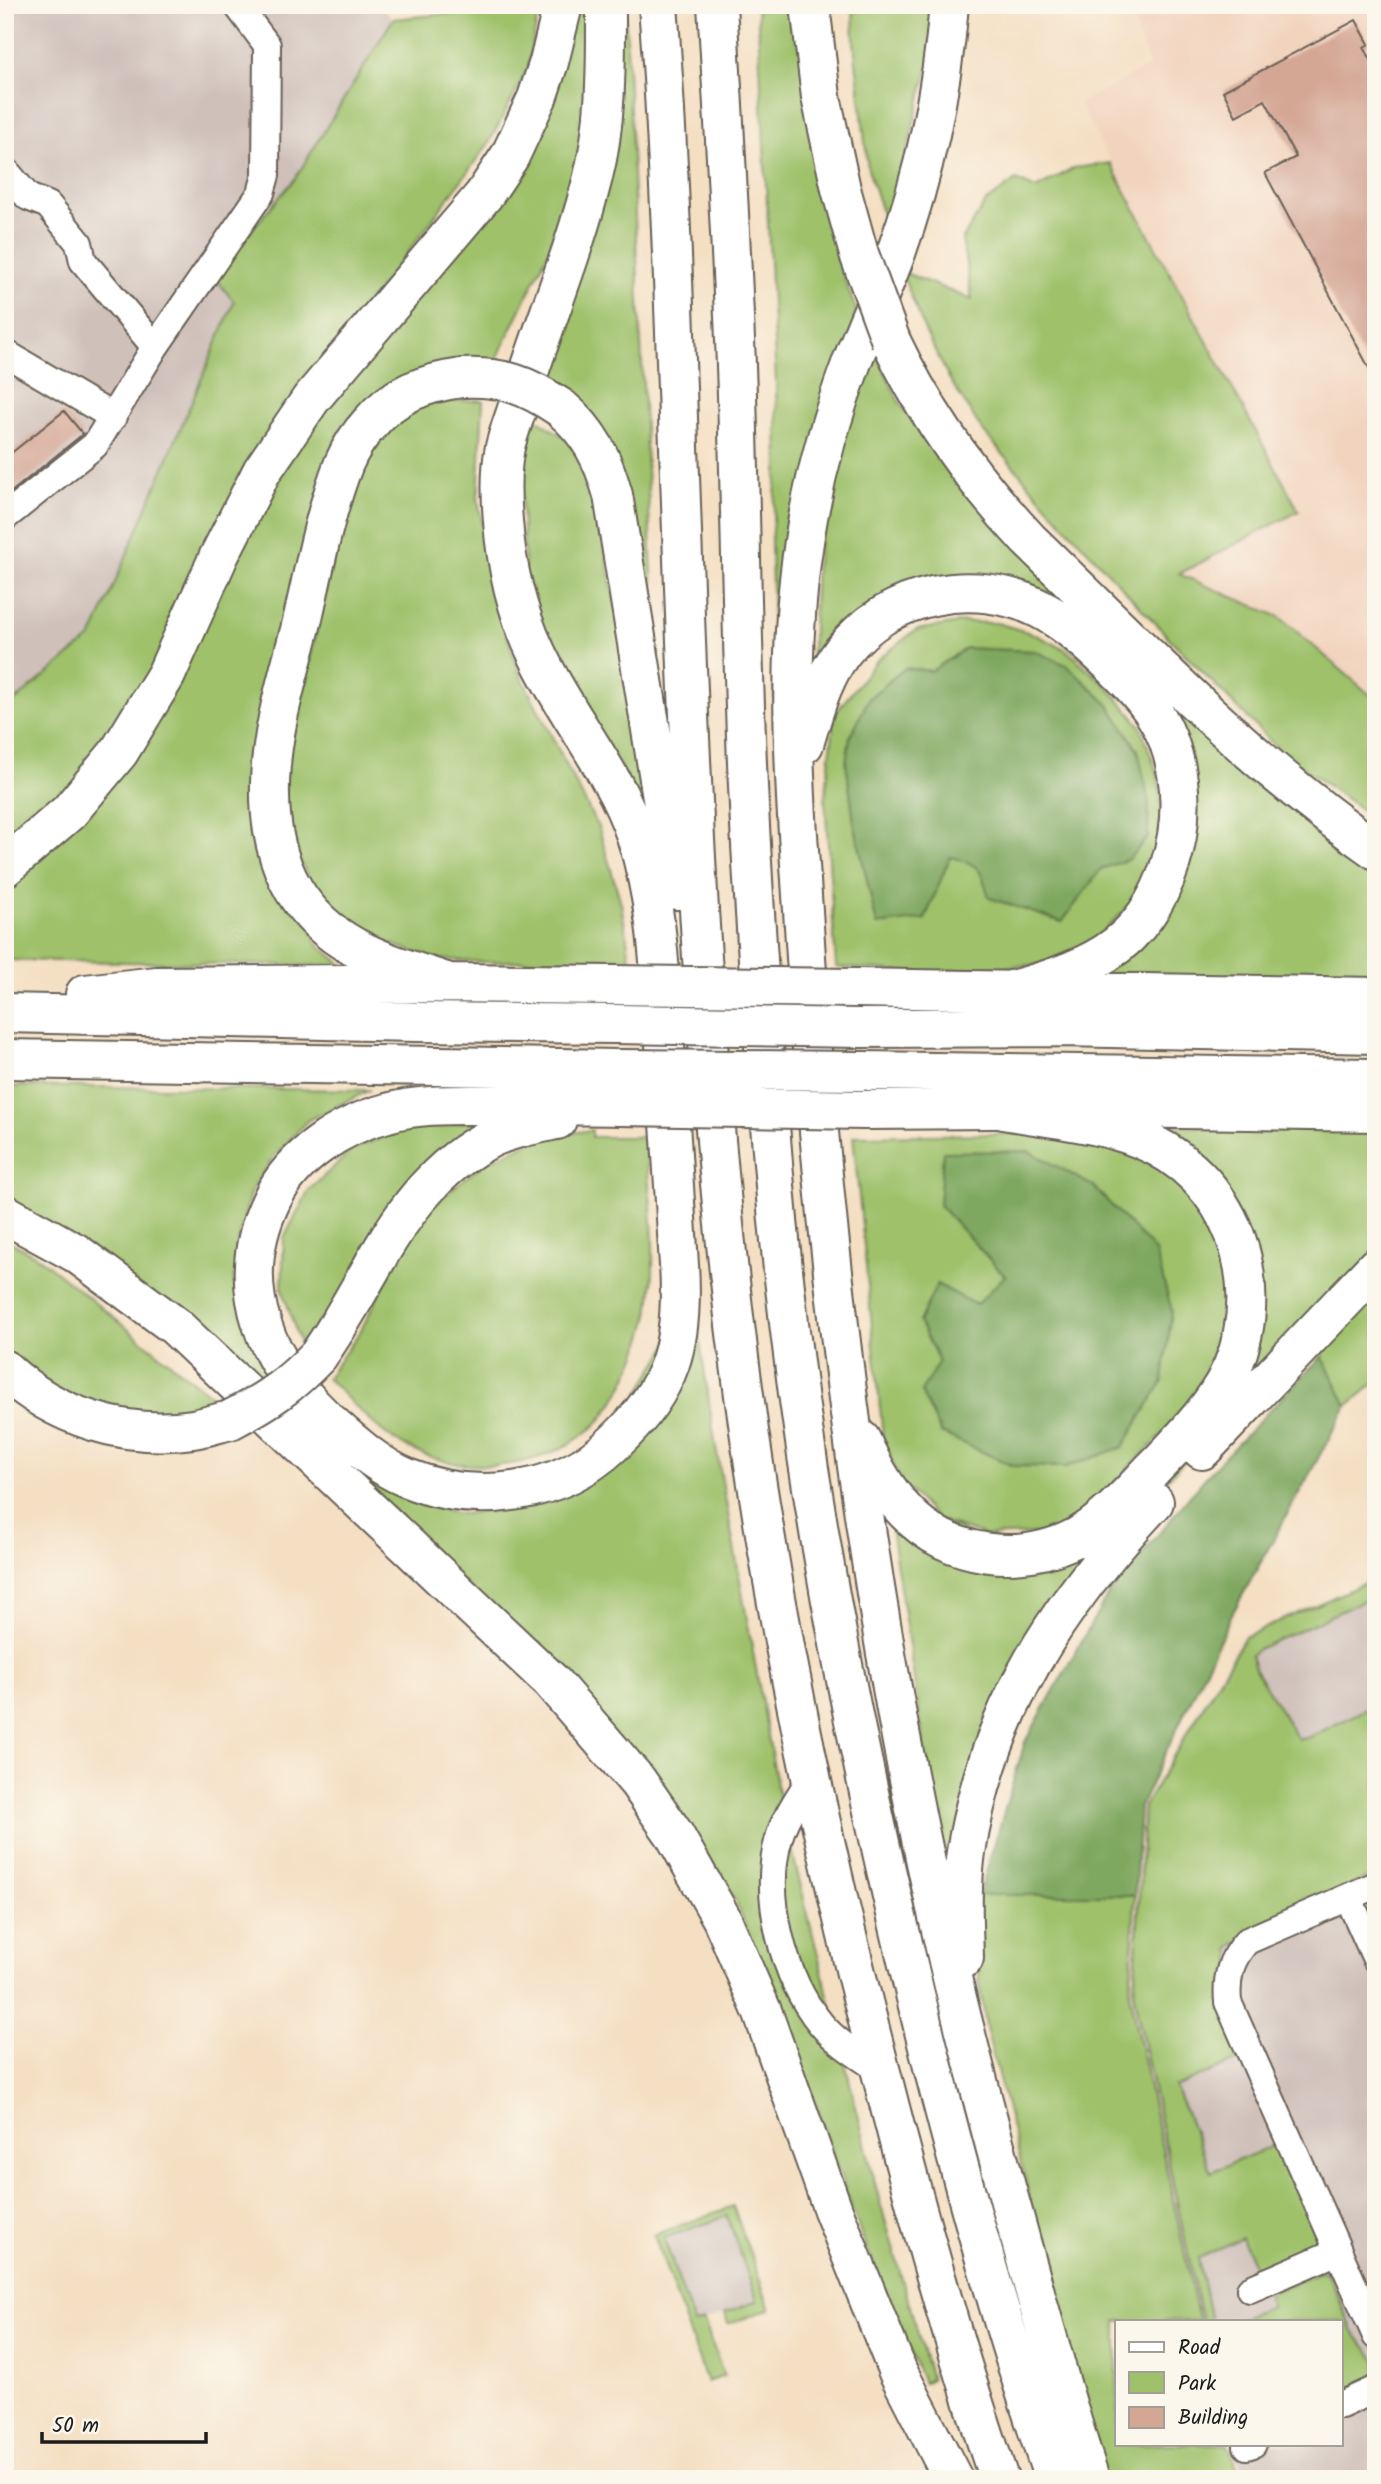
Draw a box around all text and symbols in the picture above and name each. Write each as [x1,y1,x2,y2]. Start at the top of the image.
legend [1115,2320,1342,2446]
text: Road [1178,2332,1221,2365]
text: Park [1178,2368,1216,2401]
scale bar [42,2400,206,2444]
text: Building [1178,2402,1248,2435]
text: 50 m [52,2410,99,2443]

